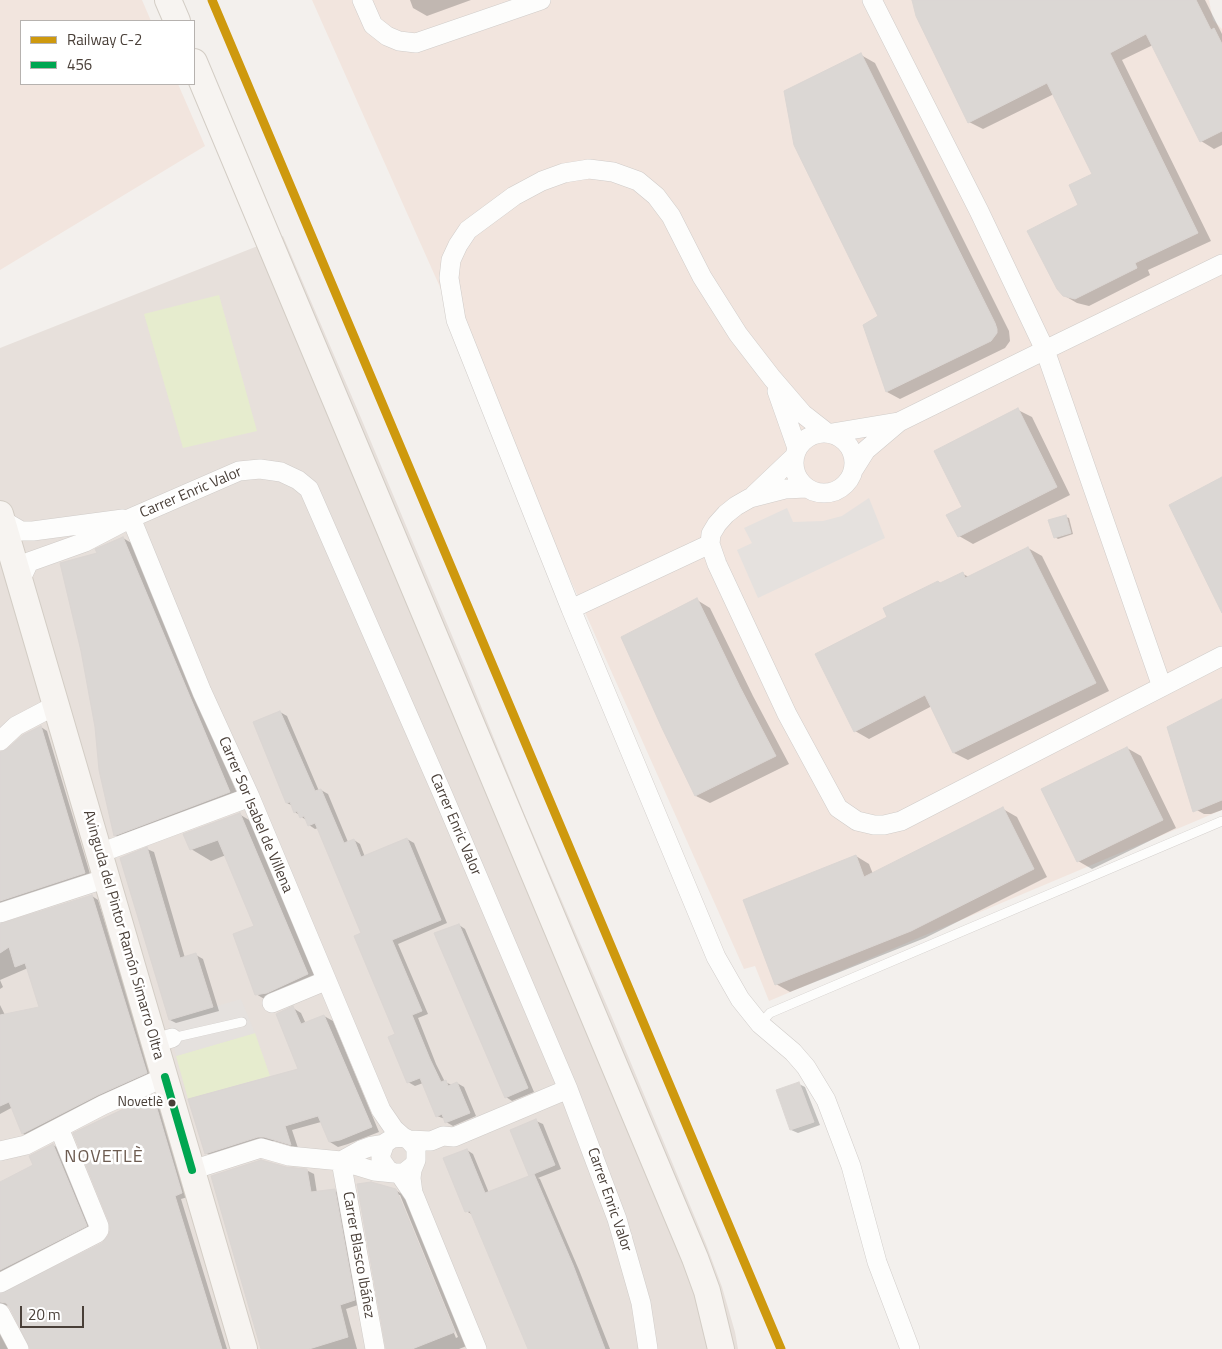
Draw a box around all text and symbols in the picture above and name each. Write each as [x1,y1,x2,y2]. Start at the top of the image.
legend [20,20,195,85]
text: Railway C-2 [67,28,143,51]
text: 456 [67,53,92,76]
street label: Carrer Enric Valor [137,463,245,523]
street label: Carrer Sor Isabel de Villena [214,734,296,896]
street label: Carrer Enric Valor [425,771,485,879]
street label: Avinguda del Pintor Ramón Simarro Oltra [79,808,167,1062]
place label: Novetlè [117,1095,163,1111]
marker: Novetlè [167,1098,177,1108]
street label: Carrer Enric Valor [583,1146,635,1254]
district label: NOVETLÈ [63,1147,145,1169]
street label: Carrer Blasco Ibáñez [338,1190,378,1320]
scale bar [22,1296,86,1328]
text: 20 m [28,1303,61,1326]

